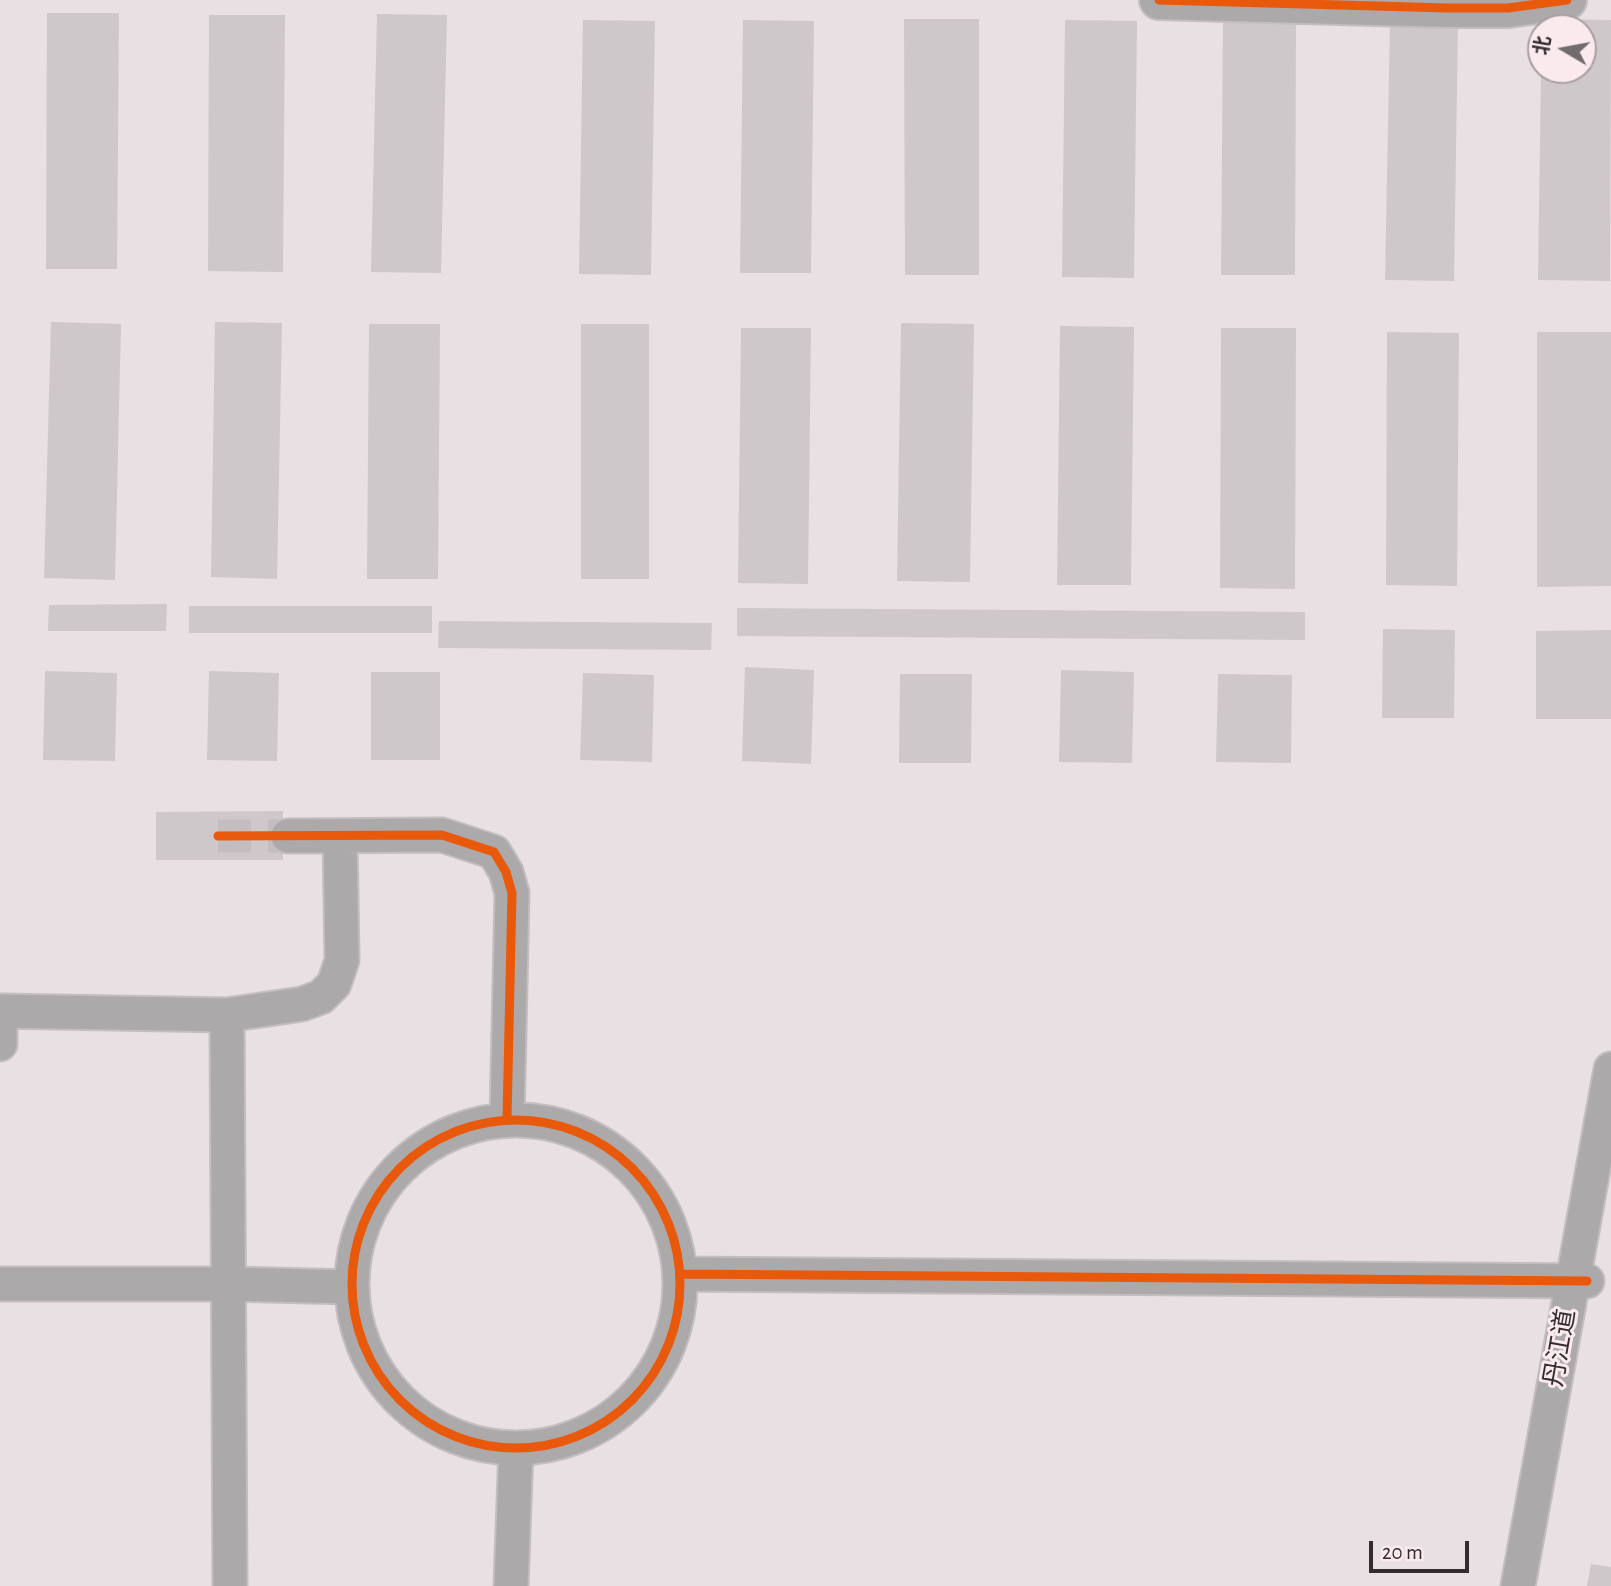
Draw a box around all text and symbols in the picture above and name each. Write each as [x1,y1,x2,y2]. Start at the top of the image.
north arrow [1527,14,1597,84]
text: 北 [1532,35,1554,57]
street label: 丹江道 [1538,1307,1582,1389]
scale bar [1373,1526,1473,1570]
text: 20 m [1382,1542,1423,1563]

